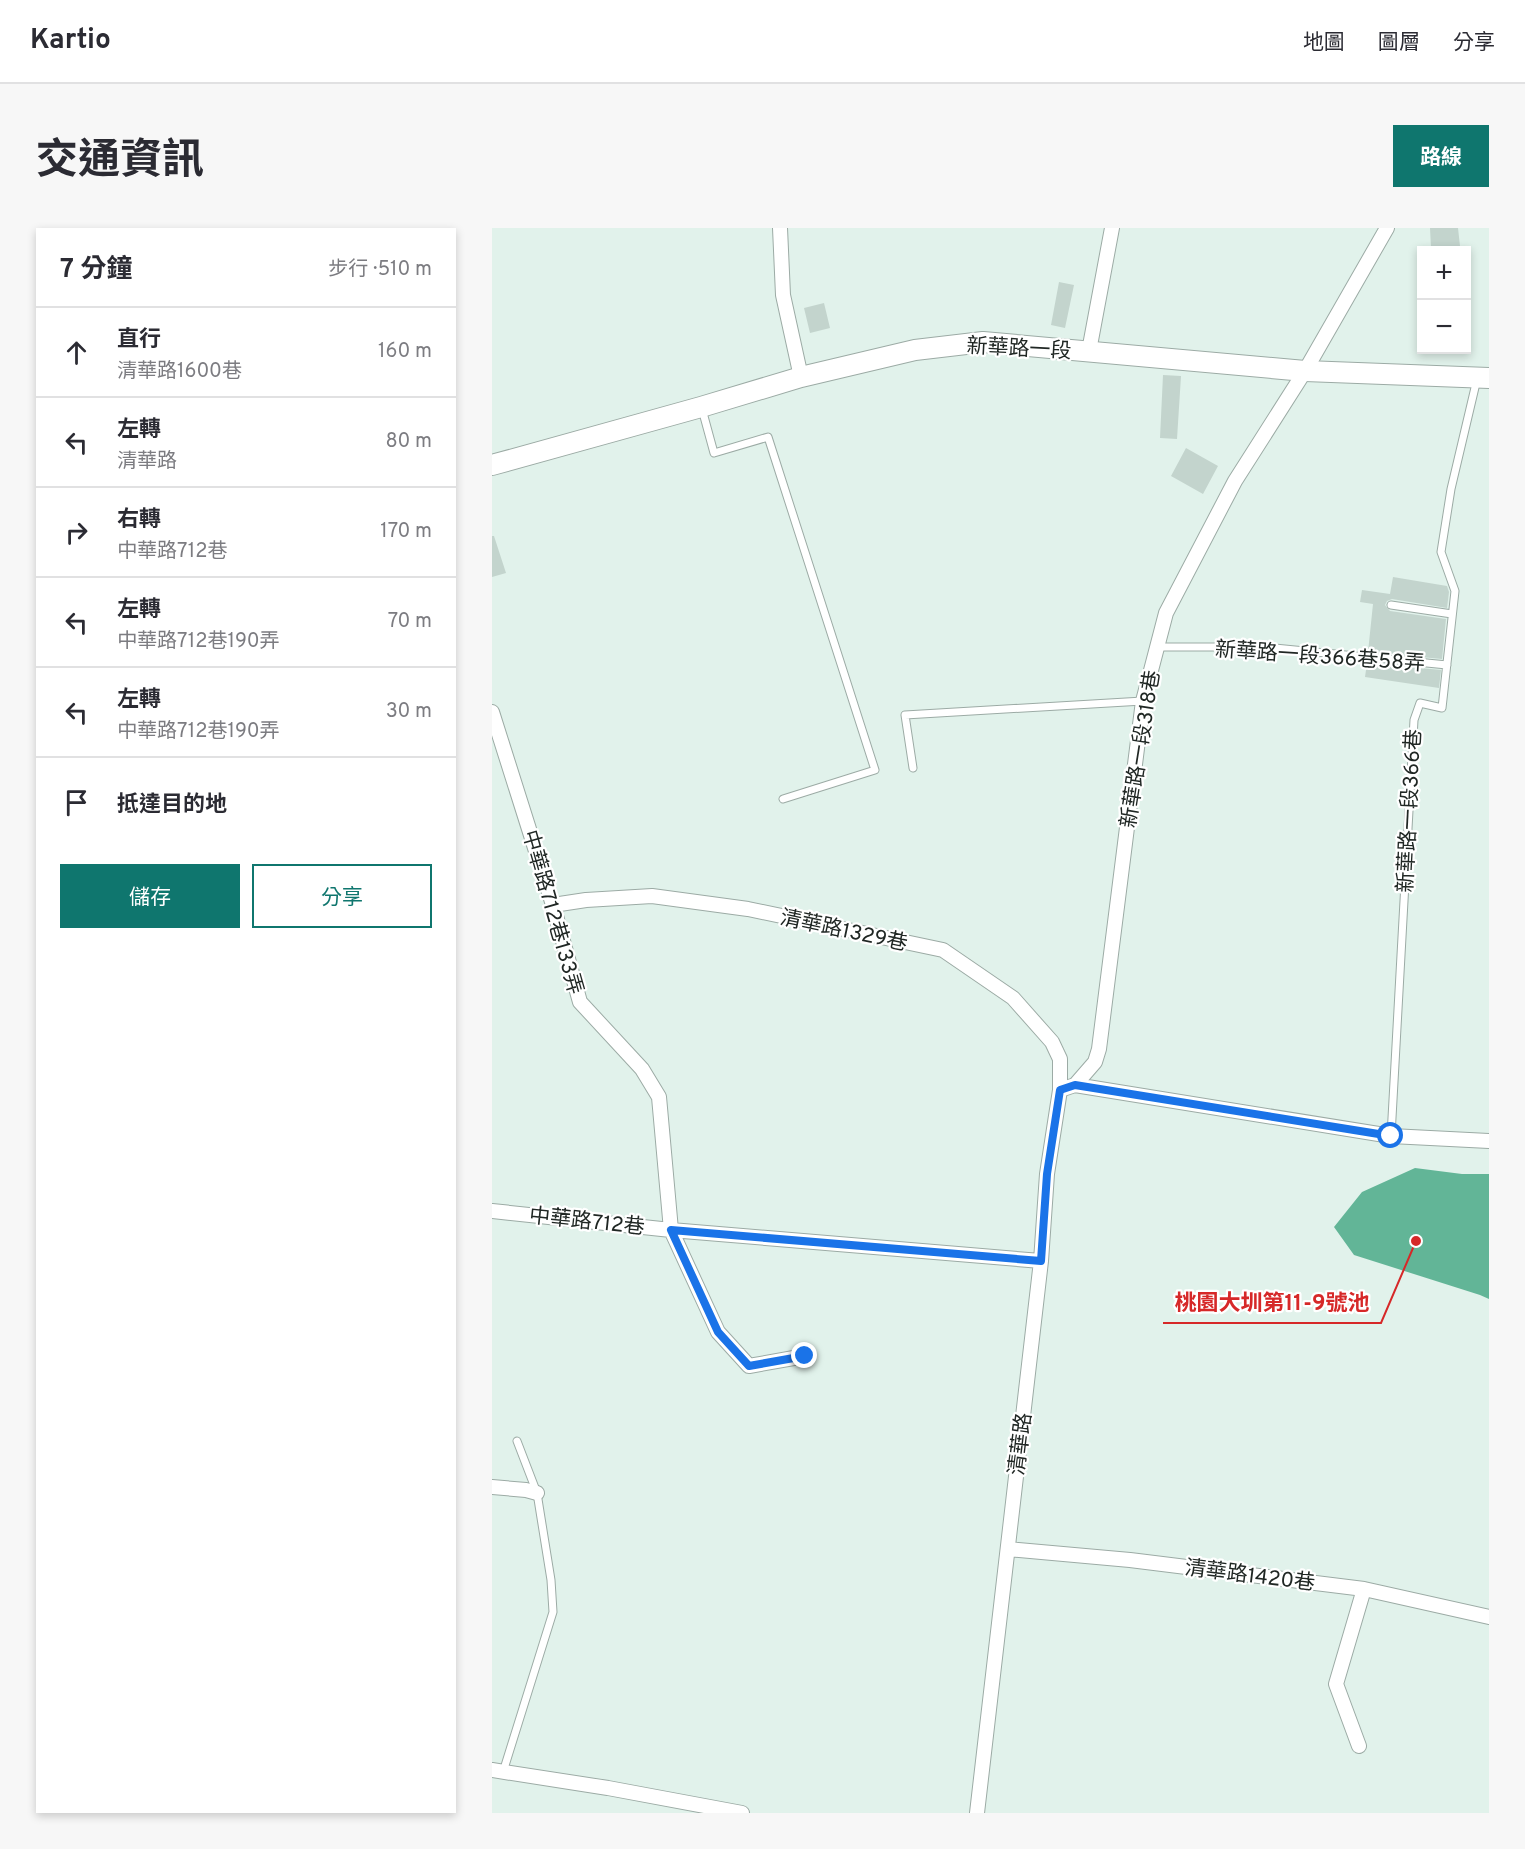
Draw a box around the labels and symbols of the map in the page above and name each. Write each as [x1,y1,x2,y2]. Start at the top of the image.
street label: 新華路一段 [966,333,1072,366]
street label: 新華路一段366巷58弄 [1214,637,1426,678]
street label: 新華路一段318巷 [1116,668,1167,830]
street label: 新華路一段366巷 [1393,729,1428,894]
street label: 中華路712巷133弄 [515,827,588,998]
street label: 清華路1329巷 [778,905,910,958]
route start [1377,1122,1403,1148]
street label: 中華路712巷 [528,1203,646,1242]
callout: 桃園大圳第11-9號池 [1163,1283,1381,1323]
text: 桃園大圳第11-9號池 [1174,1291,1370,1318]
route end [791,1342,817,1368]
street label: 清華路 [1004,1411,1039,1477]
street label: 清華路1420巷 [1183,1555,1316,1598]

